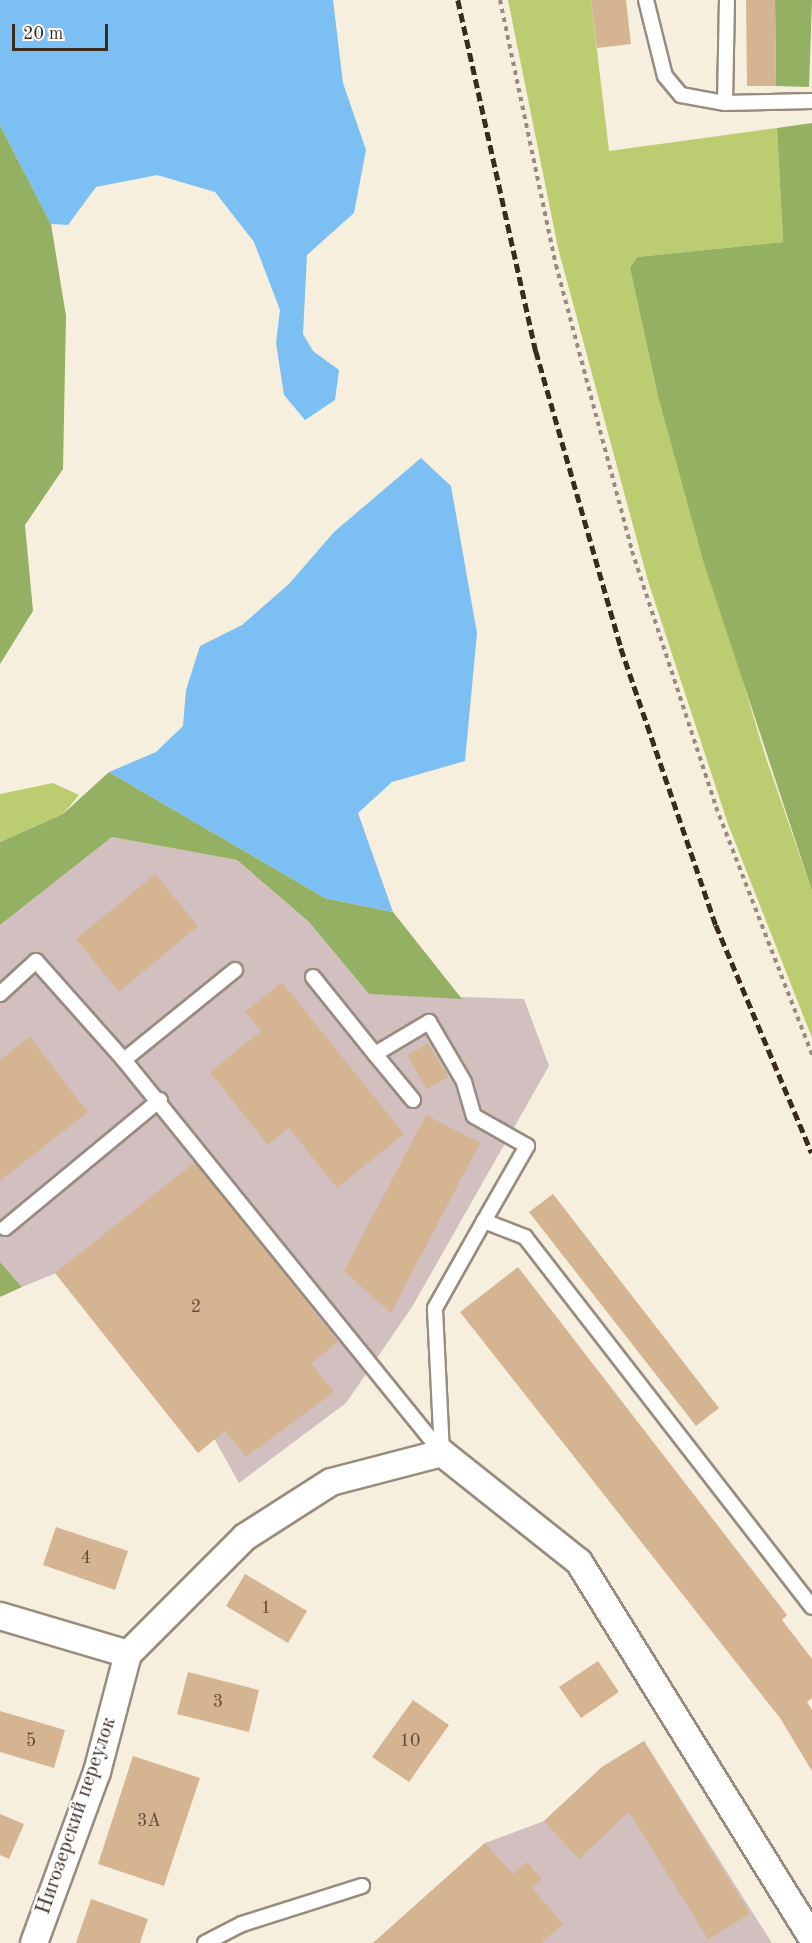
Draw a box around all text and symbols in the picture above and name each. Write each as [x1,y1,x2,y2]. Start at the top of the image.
scale bar [15,12,111,50]
text: 20 m [23,25,63,43]
house number: 2 [191,1296,201,1318]
house number: 4 [81,1547,91,1569]
house number: 1 [261,1597,271,1619]
house number: 3 [213,1691,223,1713]
street label: Нигозерский переулок [31,1714,123,1918]
house number: 5 [26,1730,36,1752]
house number: 10 [400,1730,420,1752]
house number: 3А [137,1810,161,1832]

